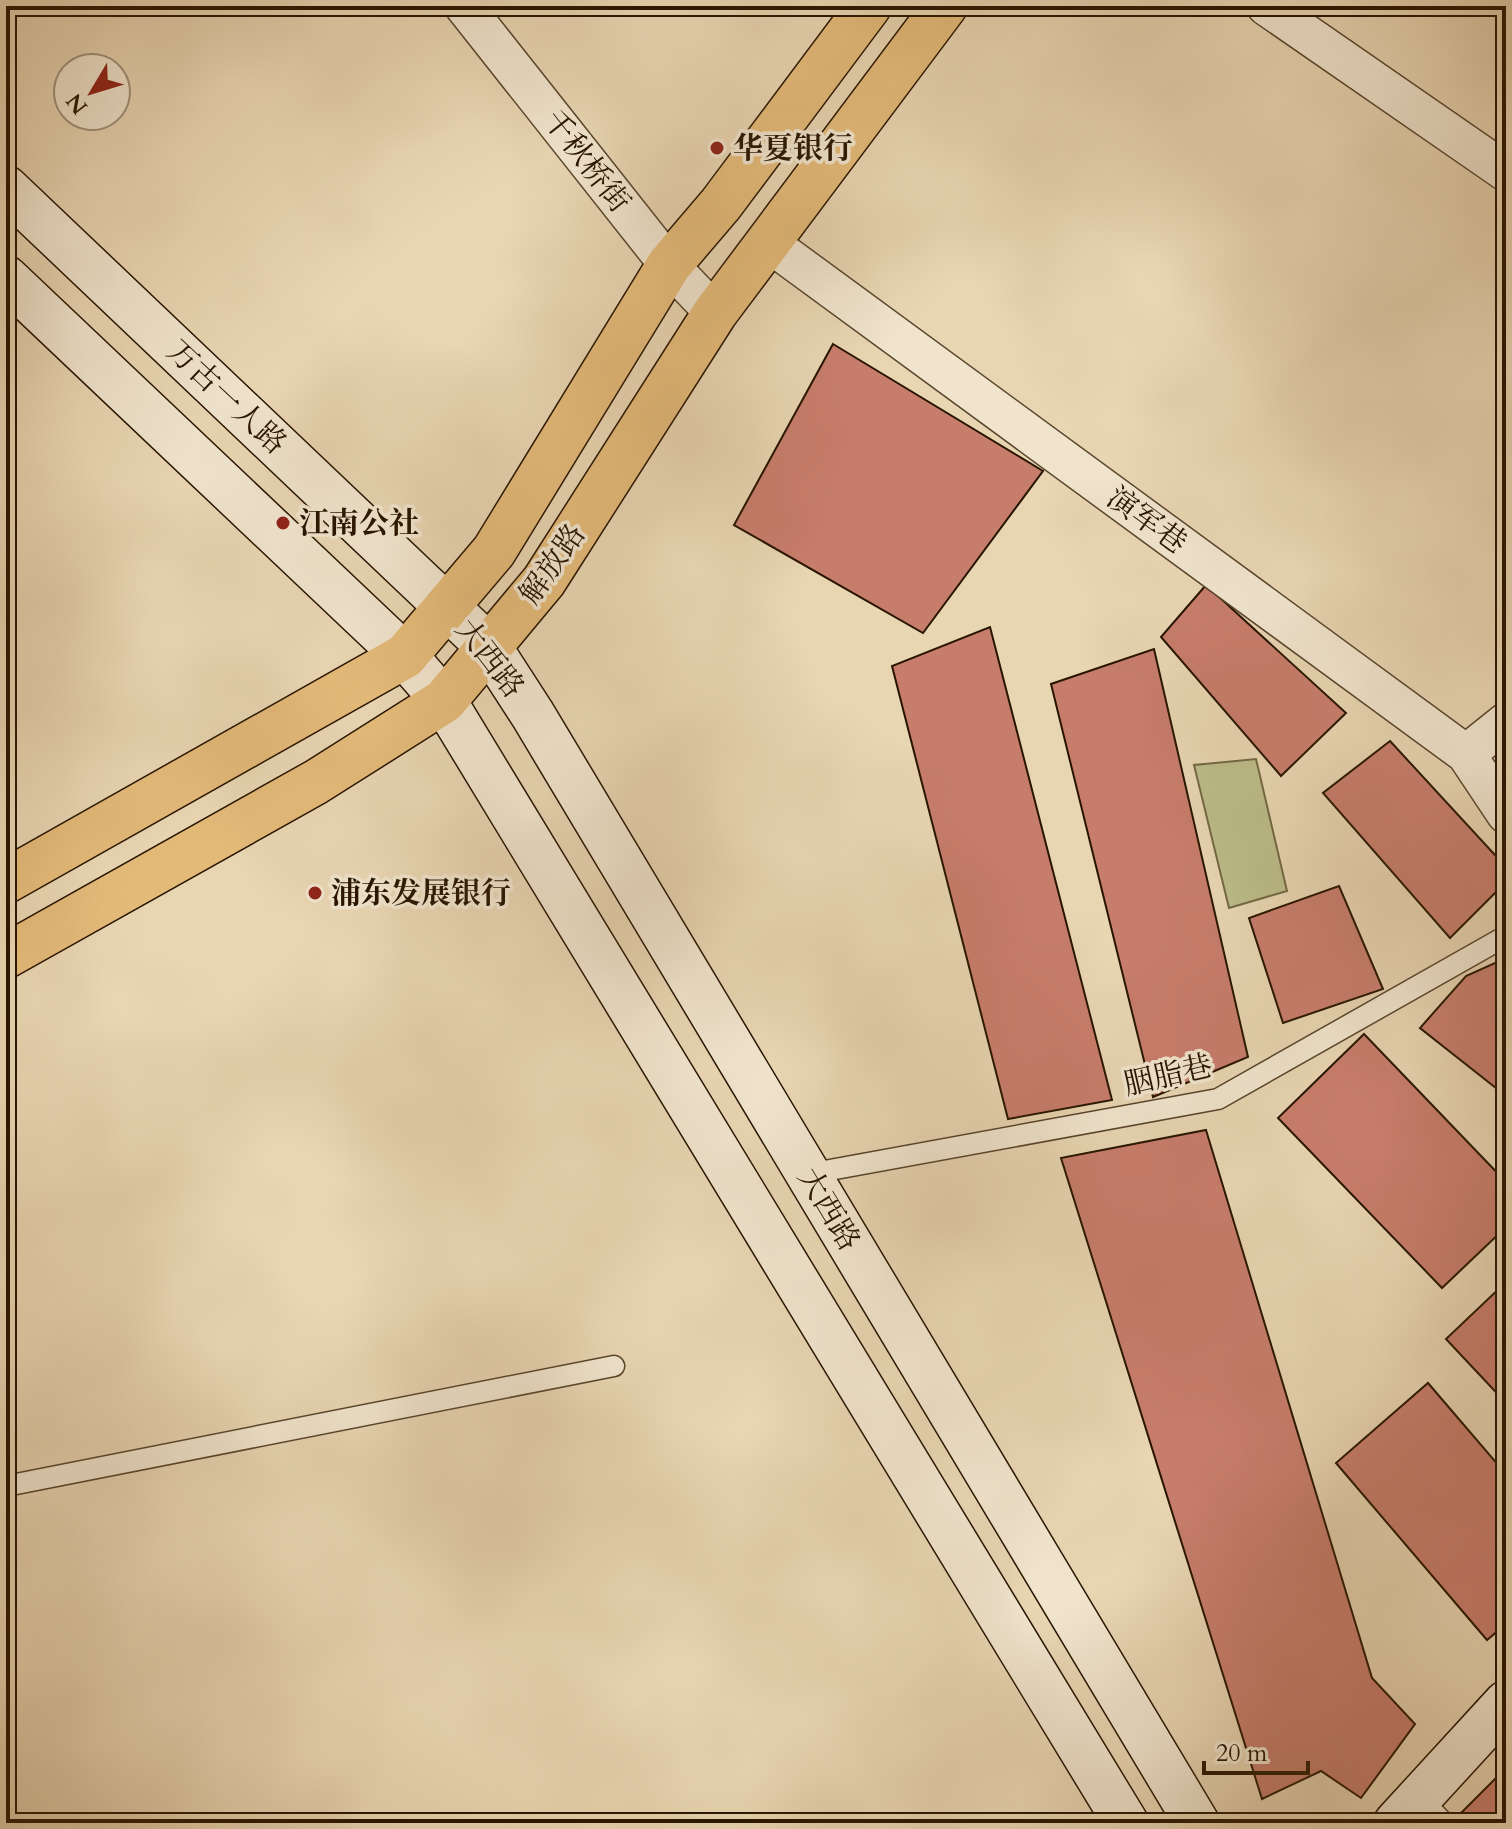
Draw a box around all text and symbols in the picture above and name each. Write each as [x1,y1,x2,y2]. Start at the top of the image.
north arrow [52,52,132,132]
text: N [59,87,95,120]
street label: 千秋桥街 [534,101,640,221]
place label: 华夏银行 [733,128,853,169]
marker: 华夏银行 [708,139,726,157]
street label: 万古一人路 [158,331,295,464]
street label: 演军巷 [1098,477,1195,563]
place label: 江南公社 [299,503,419,544]
marker: 江南公社 [274,514,292,532]
street label: 解放路 [510,516,595,613]
street label: 大西路 [446,610,533,706]
place label: 浦东发展银行 [331,873,511,914]
marker: 浦东发展银行 [306,884,324,902]
street label: 胭脂巷 [1120,1045,1217,1106]
street label: 大西路 [788,1160,869,1258]
scale bar [1204,1725,1308,1775]
text: 20 m [1216,1737,1268,1770]

